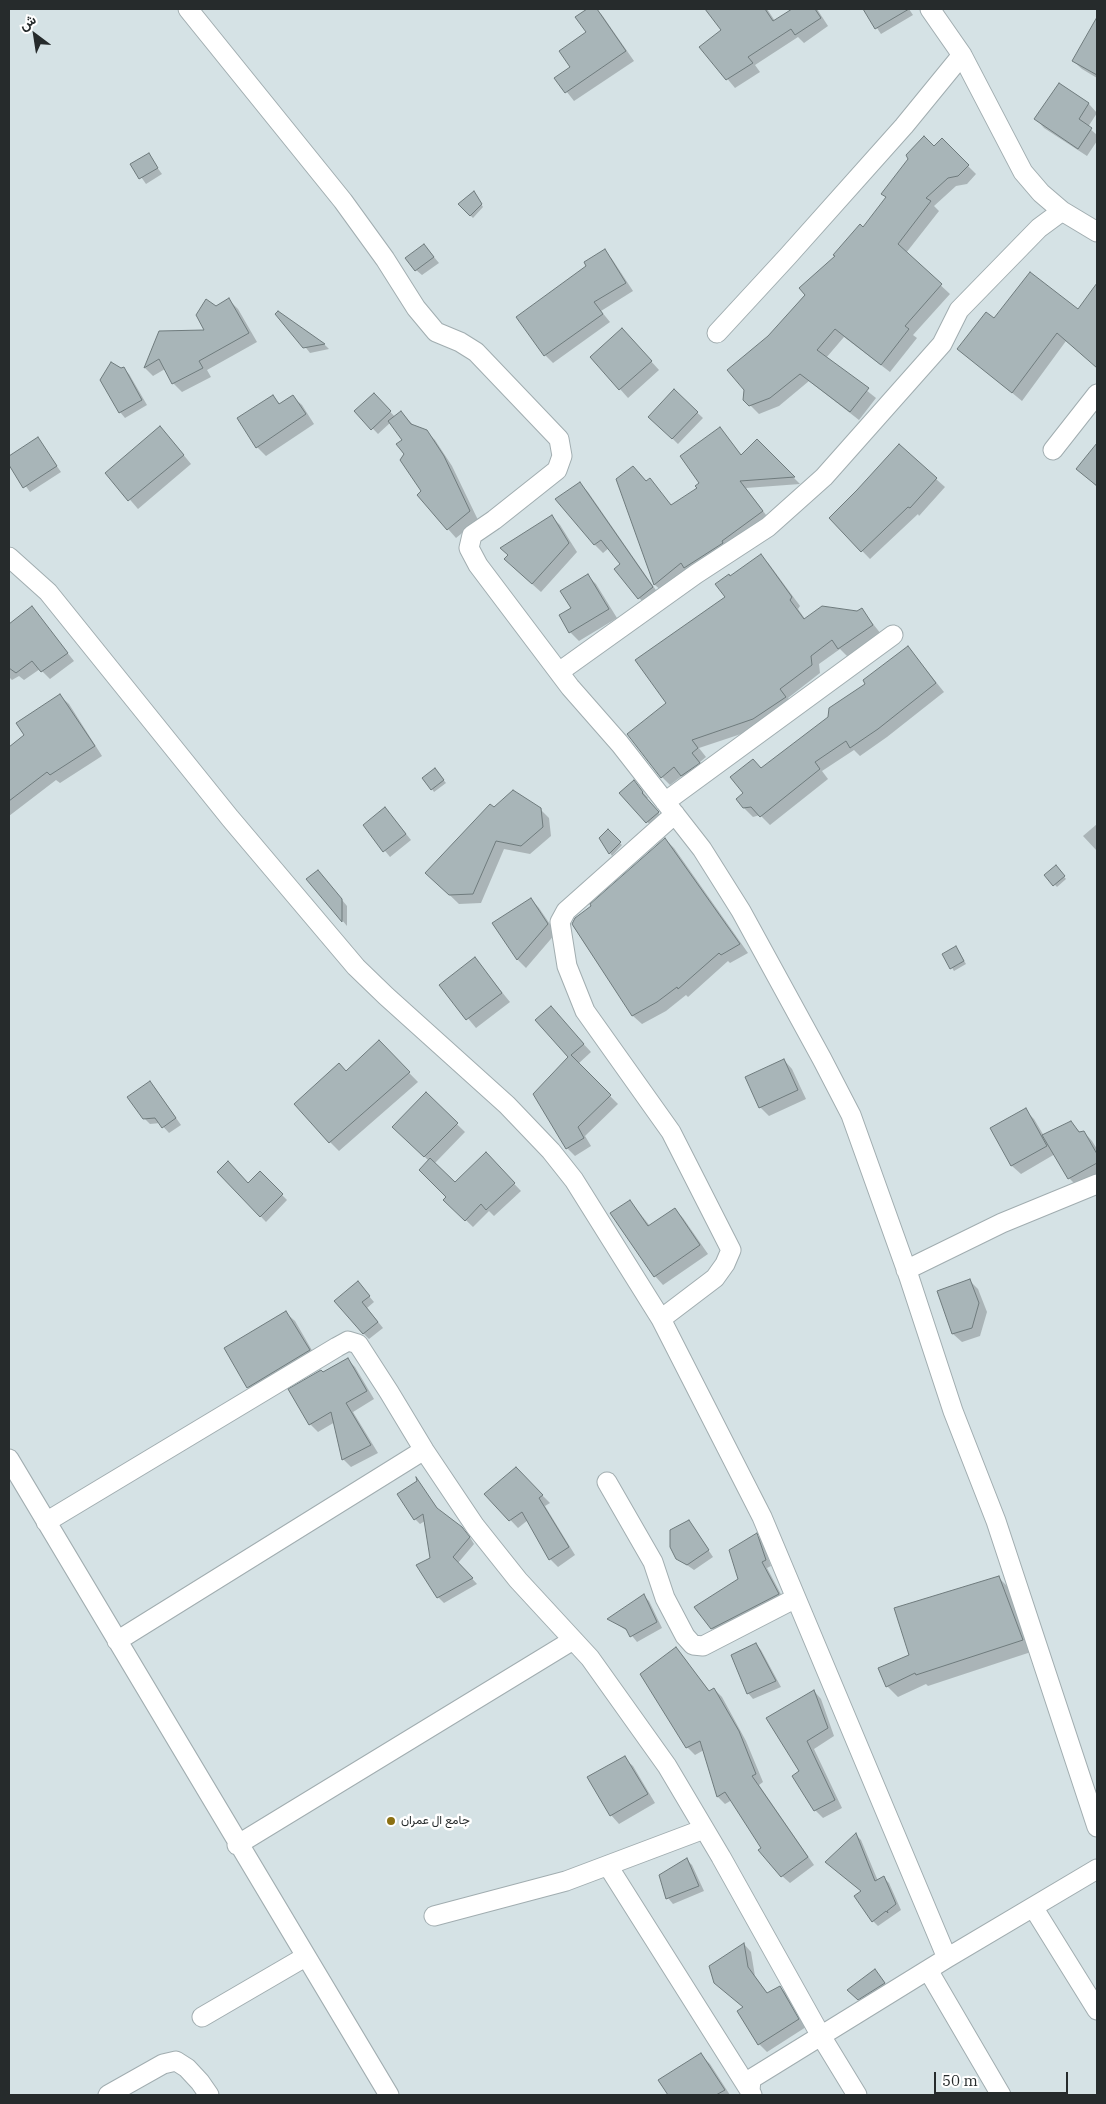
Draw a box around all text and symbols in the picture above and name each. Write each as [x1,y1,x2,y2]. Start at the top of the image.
north arrow [10,10,60,60]
text: ش [15,10,39,34]
place label: جامع ال عمران [401,1814,470,1828]
marker: جامع ال عمران [385,1815,397,1827]
scale bar [936,2062,1070,2094]
text: 50 m [942,2071,978,2090]

